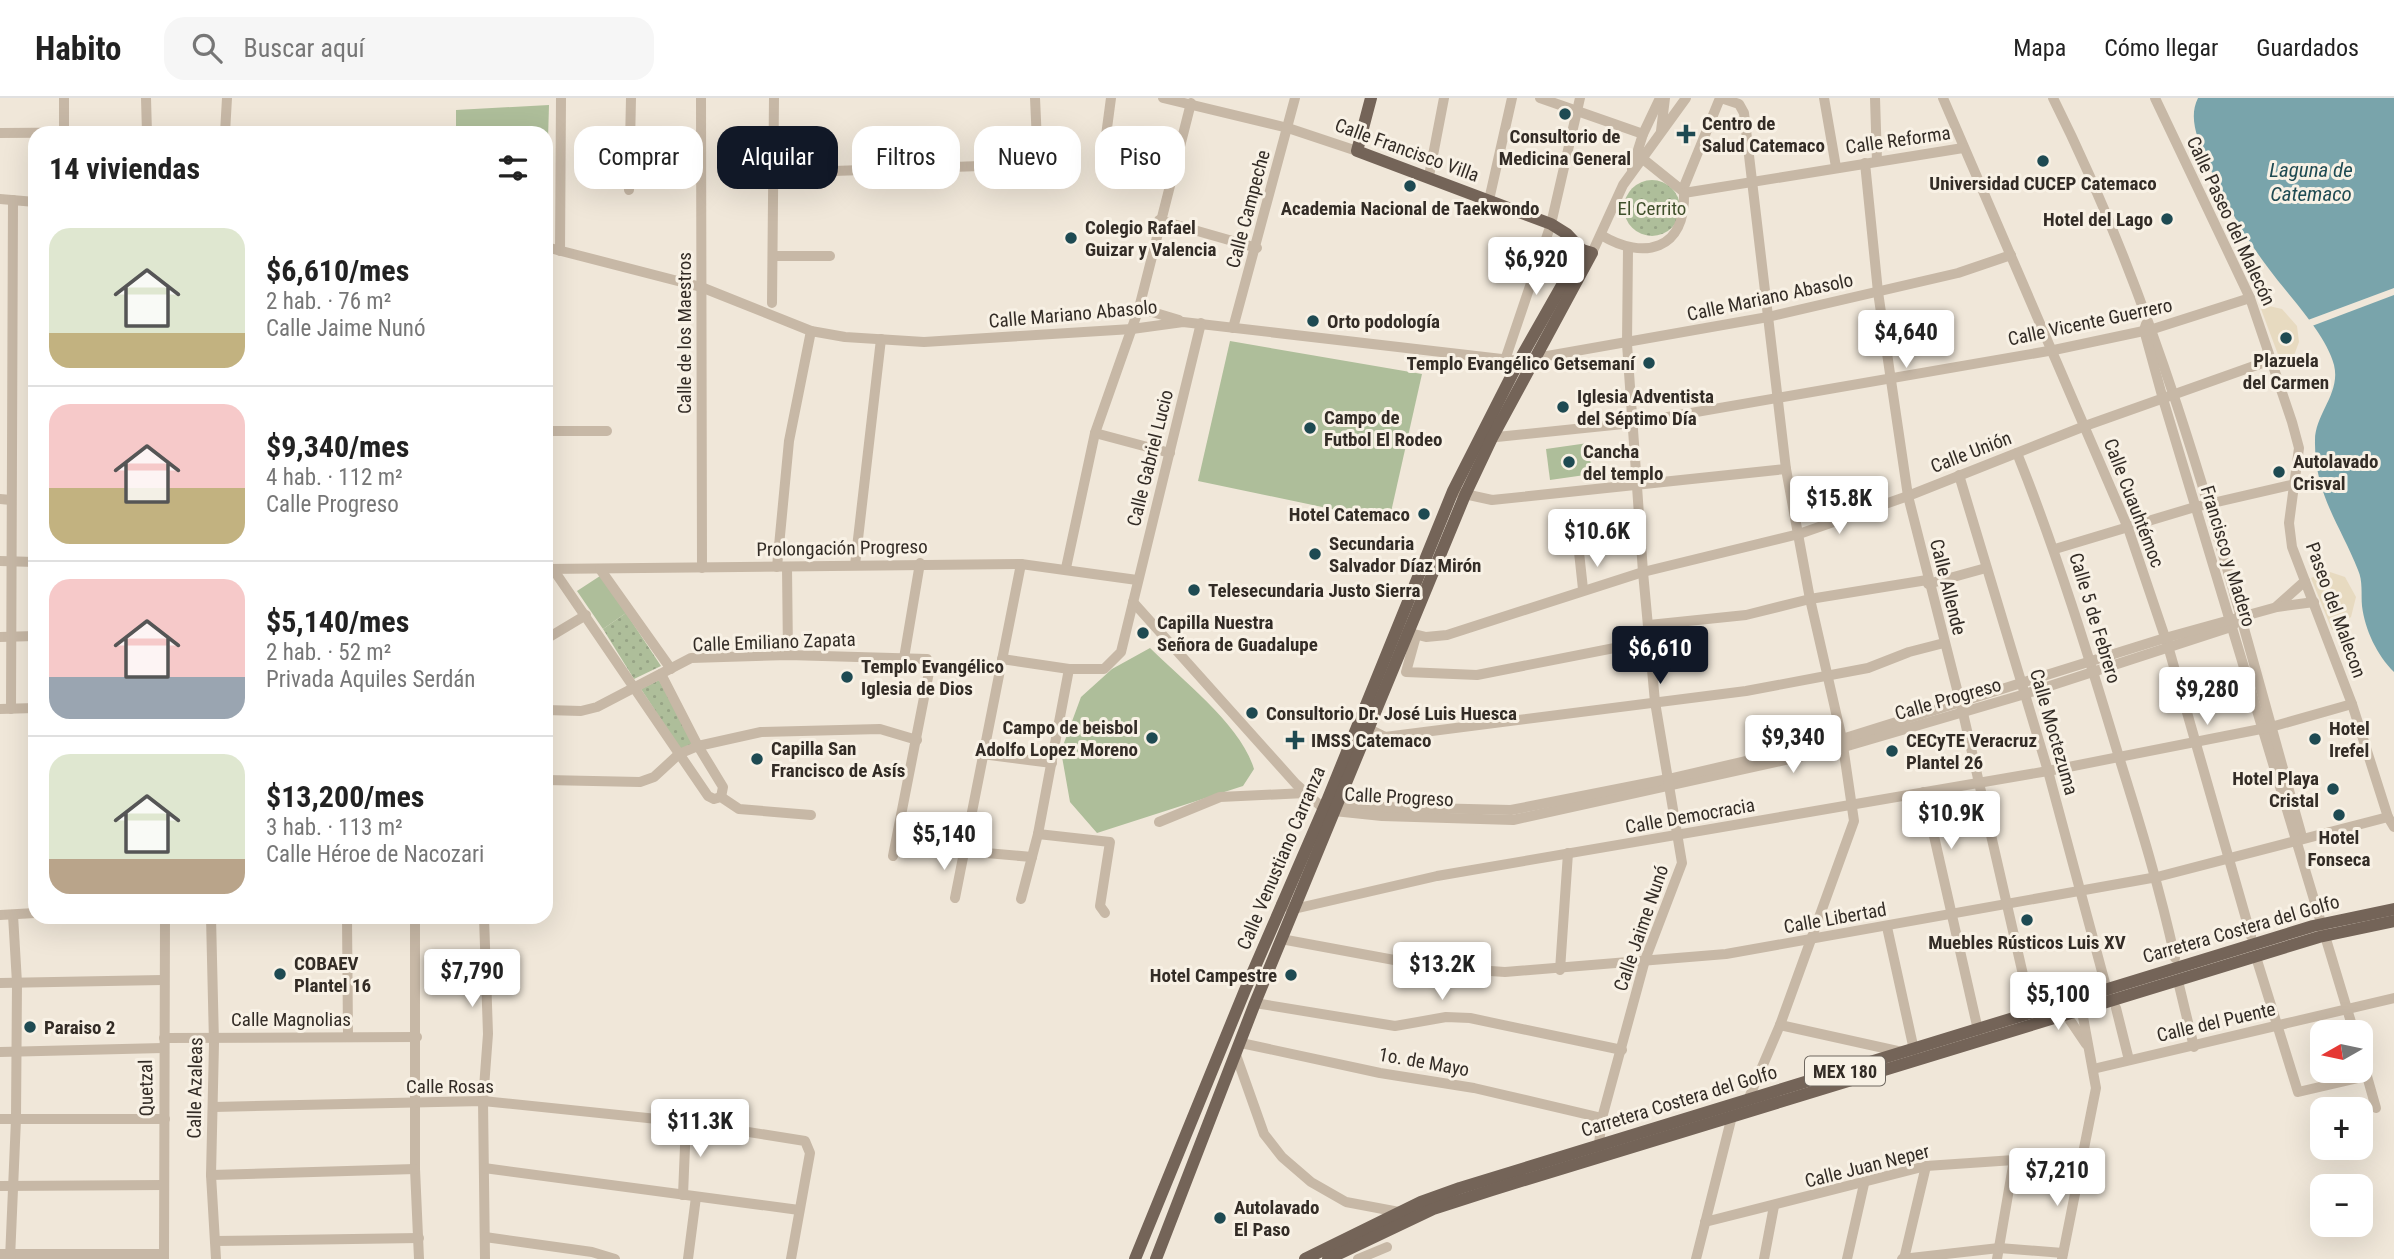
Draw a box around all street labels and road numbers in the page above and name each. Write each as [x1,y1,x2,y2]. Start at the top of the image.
street label: Calle Francisco Villa [1332,113,1482,187]
street label: Calle Reforma [1844,121,1952,159]
street label: Calle Paseo del Malecón [2182,133,2280,309]
street label: Calle Campeche [1221,147,1275,270]
street label: Calle de los Maestros [673,252,696,414]
street label: Calle Mariano Abasolo [1685,268,1855,326]
street label: Calle Vicente Guerrero [2006,293,2174,351]
street label: Calle Mariano Abasolo [988,295,1158,333]
street label: Calle Gabriel Lucio [1122,387,1178,529]
street label: Calle Unión [1927,426,2015,478]
street label: Calle Cuauhtémoc [2099,435,2169,571]
street label: Francisco y Madero [2196,483,2260,629]
street label: Prolongación Progreso [756,535,928,561]
street label: Calle Allende [1925,537,1971,637]
street label: Paseo del Malecon [2301,539,2371,681]
street label: Calle 5 de Febrero [2064,550,2126,686]
street label: Calle Emiliano Zapata [692,628,856,656]
street label: Calle Moctezuma [2025,666,2083,798]
street label: Calle Progreso [1892,673,2004,725]
street label: Calle Venustiano Carranza [1232,763,1330,953]
street label: Calle Progreso [1344,783,1454,811]
street label: Calle Democracia [1623,793,1757,839]
street label: Calle Jaime Nunó [1609,862,1673,994]
street label: Carretera Costera del Golfo [2140,890,2342,968]
street label: Calle Libertad [1782,898,1888,938]
street label: Calle del Puente [2154,997,2278,1047]
street label: Calle Magnolias [231,1008,351,1031]
street label: Calle Azaleas [183,1037,207,1139]
street label: 1o. de Mayo [1377,1043,1471,1081]
road number: MEX 180 [1805,1056,1885,1086]
street label: Quetzal [134,1059,158,1117]
street label: Carretera Costera del Golfo [1578,1060,1780,1142]
street label: Calle Rosas [406,1075,494,1098]
street label: Calle Juan Neper [1802,1139,1932,1193]

